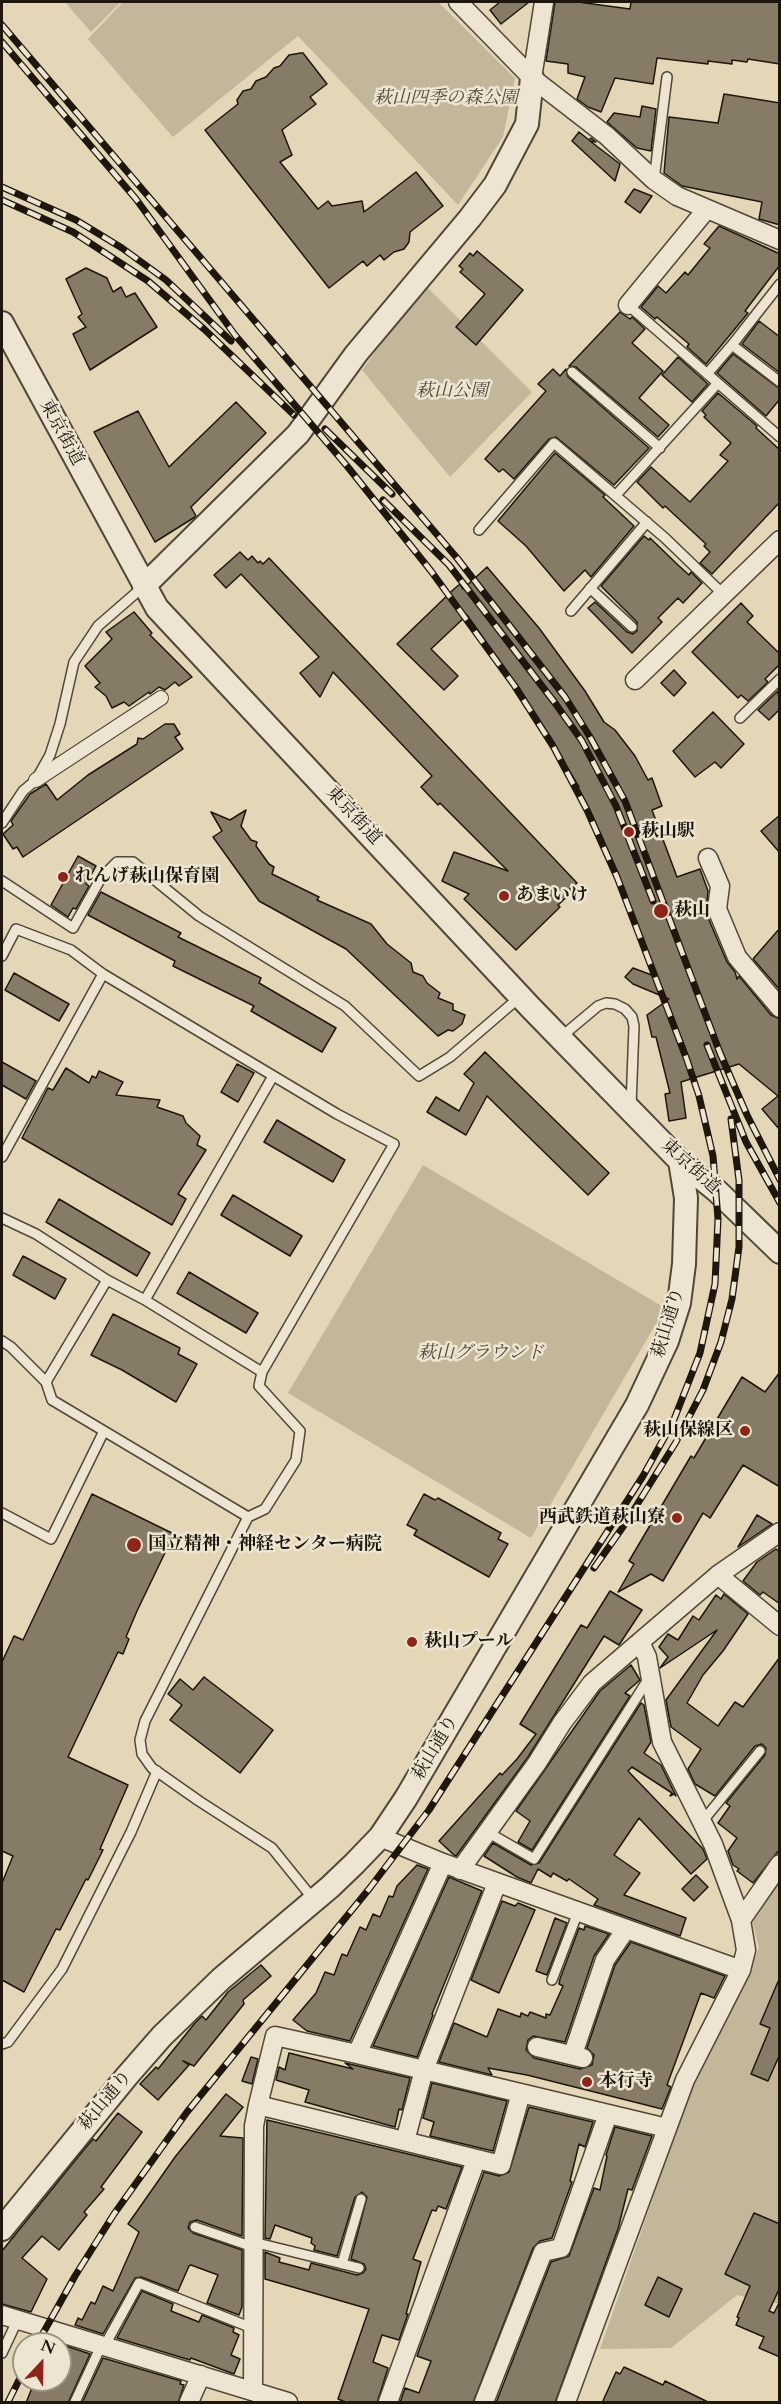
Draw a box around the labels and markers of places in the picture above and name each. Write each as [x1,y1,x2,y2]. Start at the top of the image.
place label: 萩山駅 [641,821,695,843]
marker: 萩山駅 [622,825,636,839]
place label: れんげ萩山保育園 [75,866,219,888]
marker: れんげ萩山保育園 [56,870,70,884]
place label: あまいけ [516,885,588,907]
marker: あまいけ [497,889,511,903]
place label: 萩山 [674,900,710,922]
marker: 萩山 [652,902,670,920]
place label: 萩山保線区 [643,1420,733,1442]
marker: 萩山保線区 [738,1424,752,1438]
place label: 西武鉄道萩山寮 [539,1507,665,1529]
marker: 西武鉄道萩山寮 [670,1511,684,1525]
place label: 国立精神・神経センター病院 [148,1534,382,1556]
marker: 国立精神・神経センター病院 [125,1536,143,1554]
place label: 萩山プール [424,1631,513,1653]
marker: 萩山プール [405,1635,419,1649]
place label: 本行寺 [599,2071,653,2093]
marker: 本行寺 [580,2075,594,2089]

